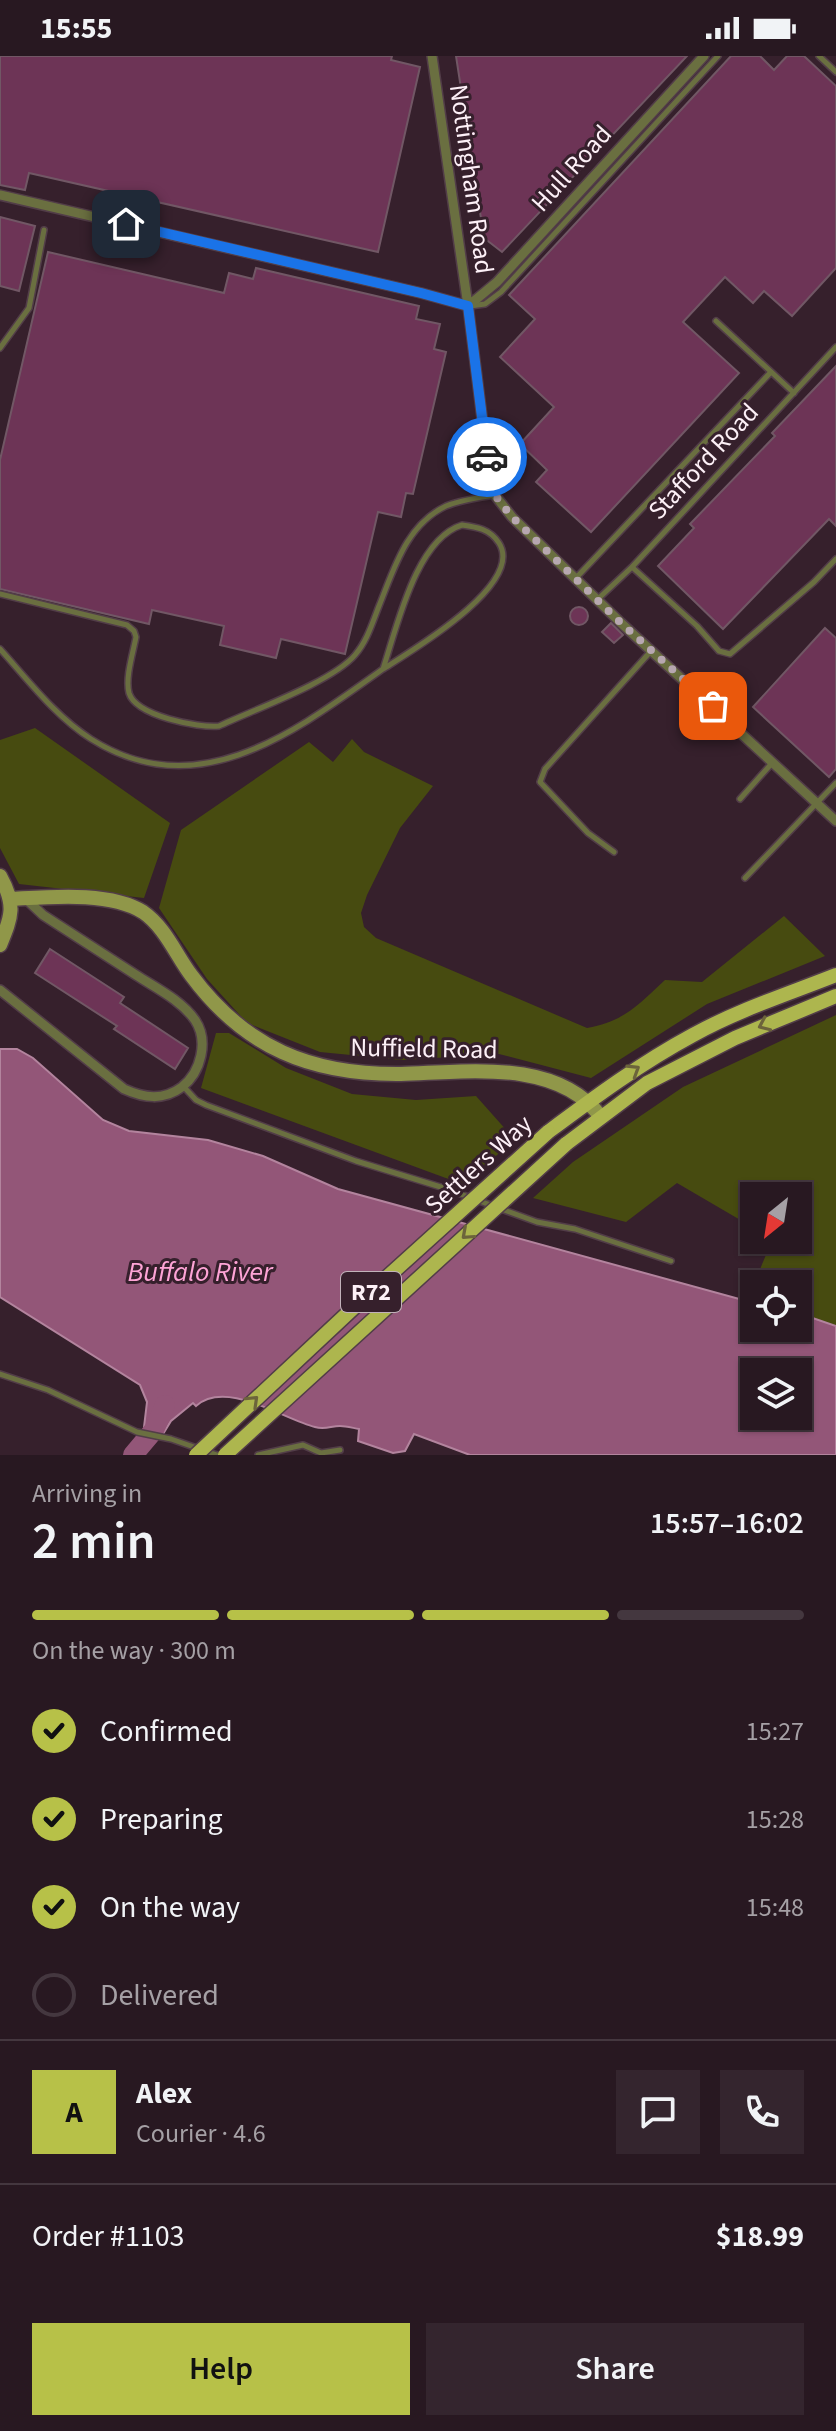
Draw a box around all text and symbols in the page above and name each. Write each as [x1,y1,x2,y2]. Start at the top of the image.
text: 15:55 [40,7,112,50]
street label: Nottingham Road [440,82,503,276]
street label: Hull Road [522,117,620,220]
pin [92,190,160,258]
icon: home [104,202,148,246]
street label: Stafford Road [639,395,767,528]
courier [447,417,527,497]
icon: car [465,435,509,479]
pin [679,672,747,740]
icon: bag [691,684,735,728]
one-way arrow [757,1016,772,1032]
street label: Nuffield Road [350,1029,498,1068]
one-way arrow [625,1064,640,1080]
street label: Settlers Way [416,1106,540,1223]
north arrow [740,1182,812,1254]
map controls [740,1182,812,1430]
one-way arrow [462,1225,477,1239]
water label: Buffalo River [127,1252,274,1292]
button: locate [740,1270,812,1342]
road number: R72 [341,1272,401,1312]
button: layers [740,1358,812,1430]
one-way arrow [244,1396,258,1410]
text: Arriving in [32,1475,142,1512]
text: 15:57–16:02 [650,1502,804,1545]
text: 2 min [32,1505,156,1579]
text: On the way · 300 m [32,1632,236,1669]
icon: check [32,1709,76,1753]
text: Confirmed [100,1710,233,1753]
text: 15:27 [746,1713,804,1750]
icon: check [32,1797,76,1841]
text: Preparing [100,1798,223,1841]
text: 15:28 [746,1801,804,1838]
icon: check [32,1885,76,1929]
text: On the way [100,1886,240,1929]
text: 15:48 [746,1889,804,1926]
text: Delivered [100,1974,219,2017]
button: chat [616,2070,700,2154]
button: phone [720,2070,804,2154]
text: Alex [136,2072,192,2115]
text: A [65,2091,83,2134]
text: Courier · 4.6 [136,2115,266,2152]
text: Order #1103 [32,2215,185,2258]
text: $18.99 [716,2215,804,2258]
button: Help [32,2323,410,2415]
button: Share [426,2323,804,2415]

